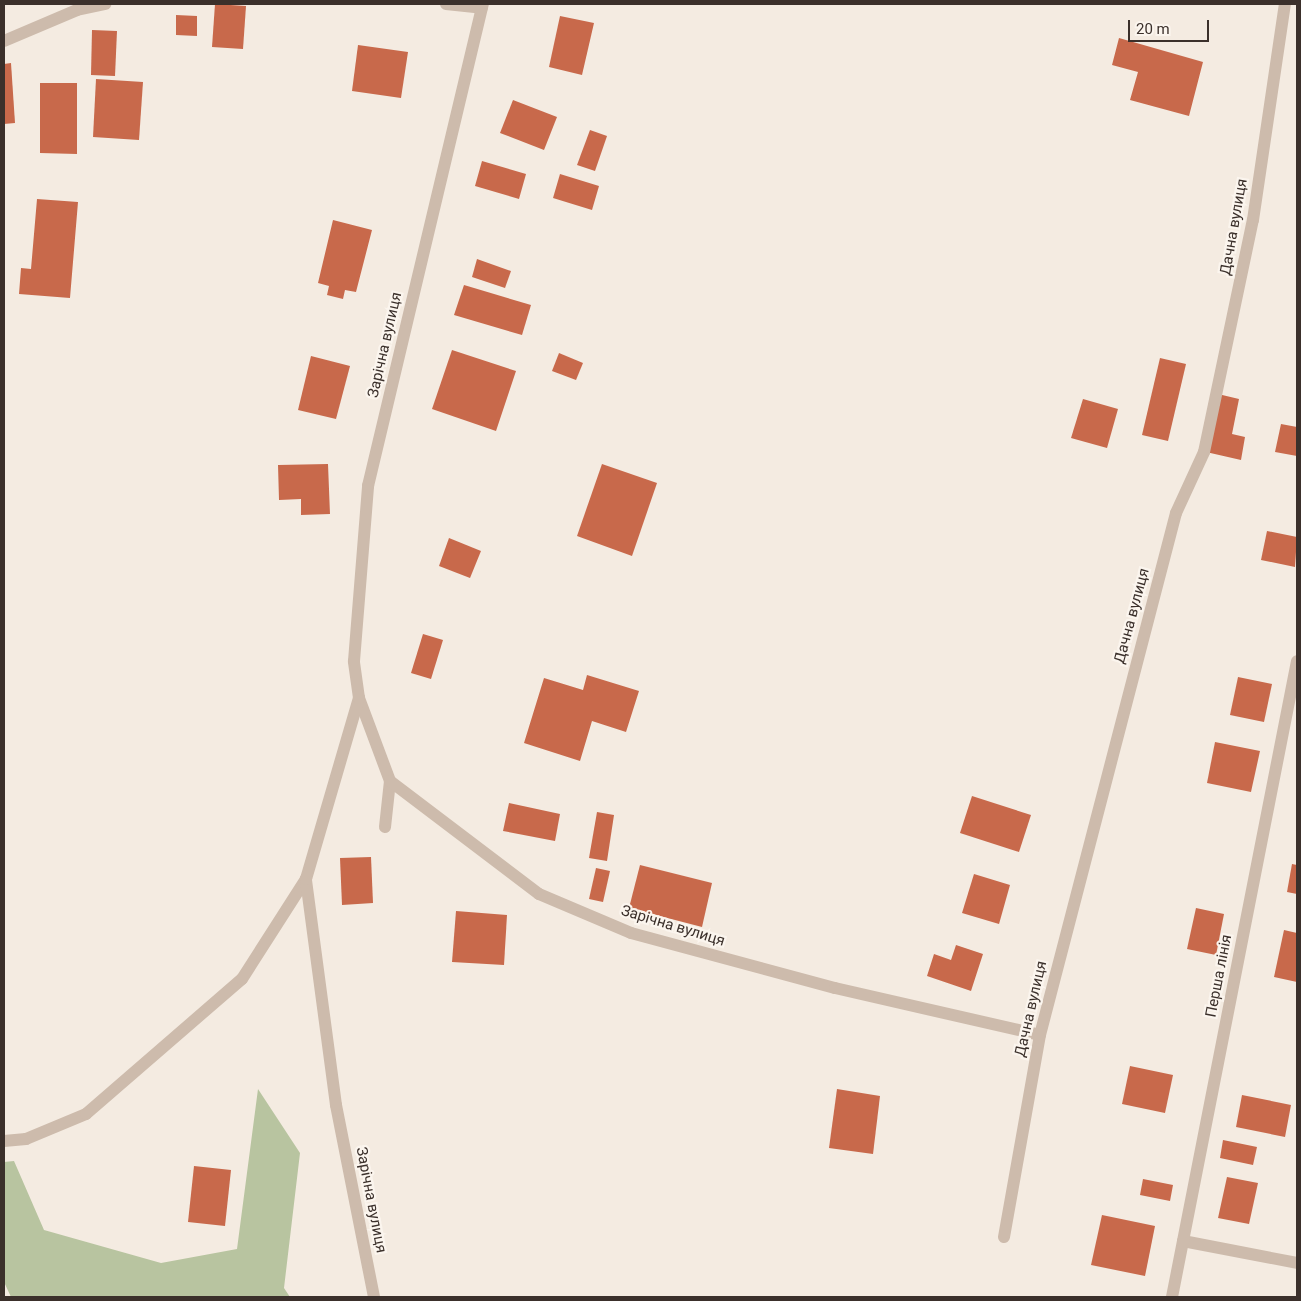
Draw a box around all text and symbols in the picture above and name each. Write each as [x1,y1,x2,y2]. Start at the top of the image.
scale bar [1131,10,1212,42]
text: 20 m [1136,20,1170,38]
street label: Дачна вулиця [1217,177,1251,277]
street label: Зарічна вулиця [364,291,406,399]
street label: Дачна вулиця [1111,566,1153,666]
street label: Зарічна вулиця [619,902,727,950]
street label: Перша лінія [1202,933,1236,1019]
street label: Дачна вулиця [1011,959,1051,1059]
street label: Зарічна вулиця [352,1145,390,1255]

